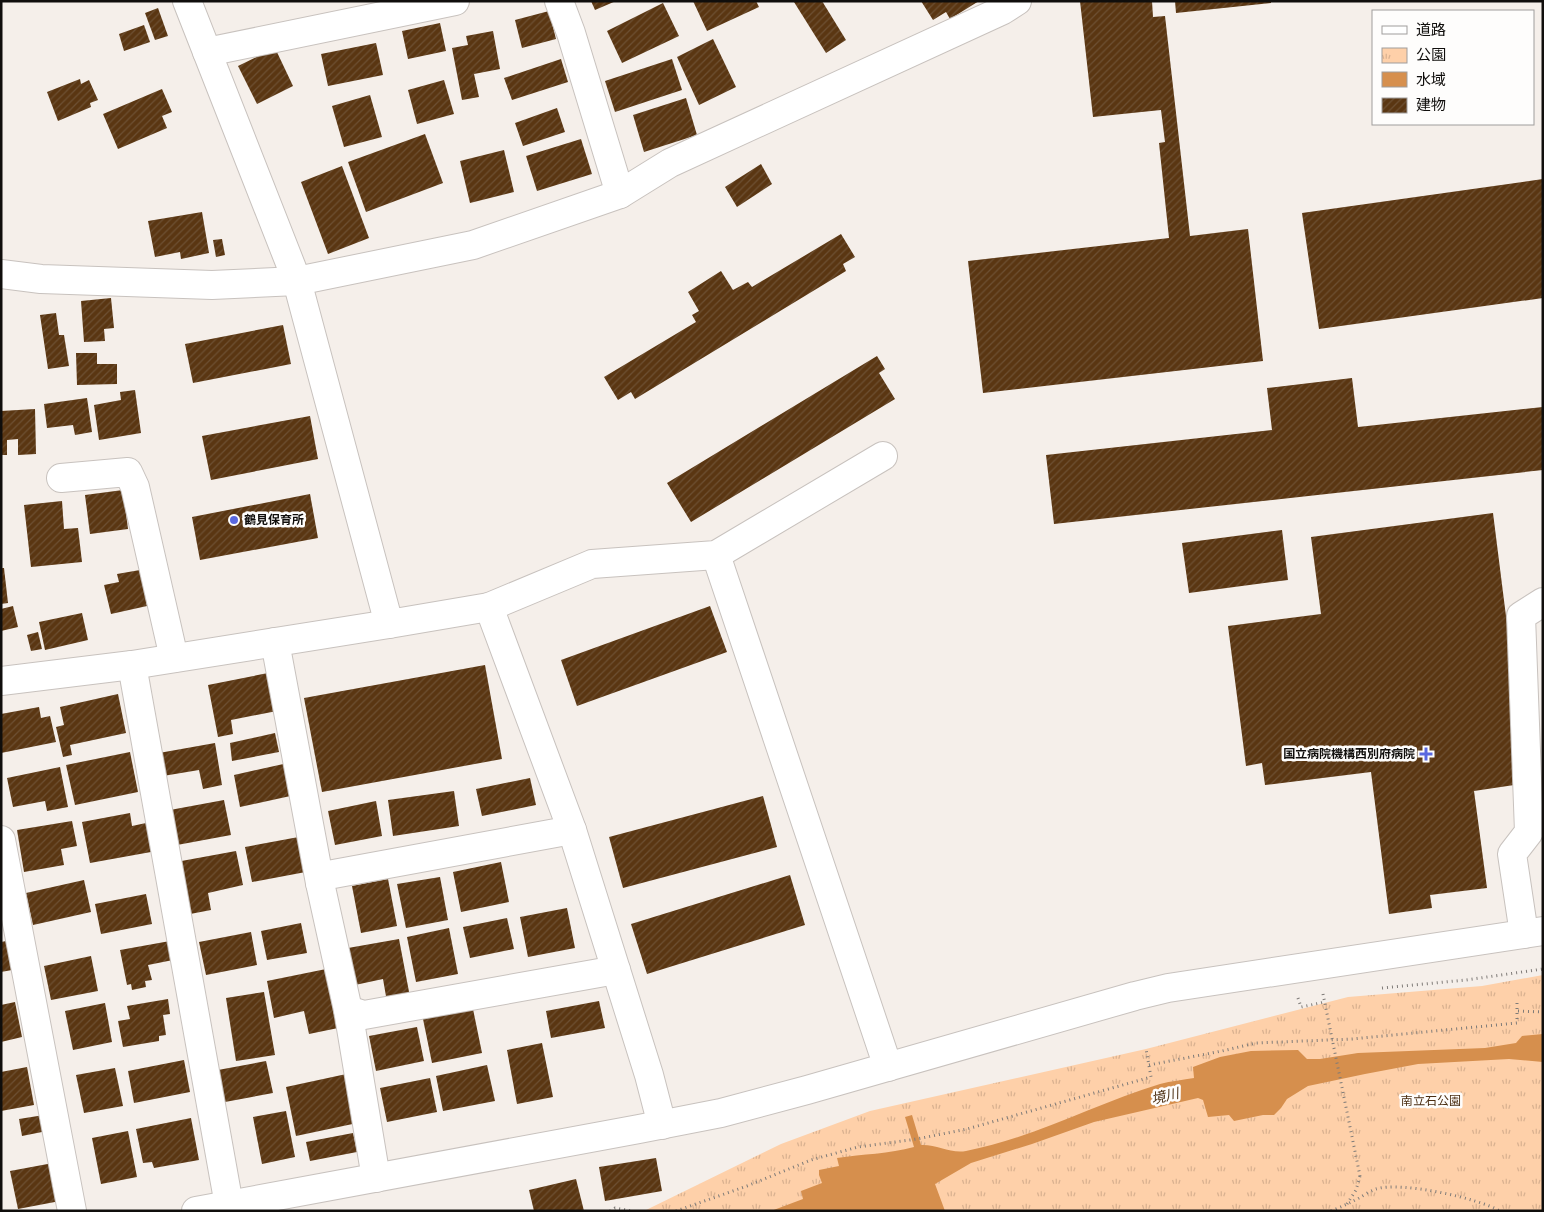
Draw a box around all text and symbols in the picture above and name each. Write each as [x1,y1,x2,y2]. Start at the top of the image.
legend [1372,10,1534,125]
text: 道路 [1416,21,1446,38]
text: 公園 [1416,46,1446,63]
text: 水域 [1416,71,1446,88]
text: 建物 [1416,96,1446,113]
place label: 鶴見保育所 [244,513,304,526]
marker: 鶴見保育所 [228,514,240,526]
place label: 国立病院機構西別府病院 [1283,747,1415,760]
marker: 国立病院機構西別府病院 [1419,747,1433,761]
water label: 境川 [1150,1085,1182,1107]
park label: 南立石公園 [1401,1094,1461,1107]

